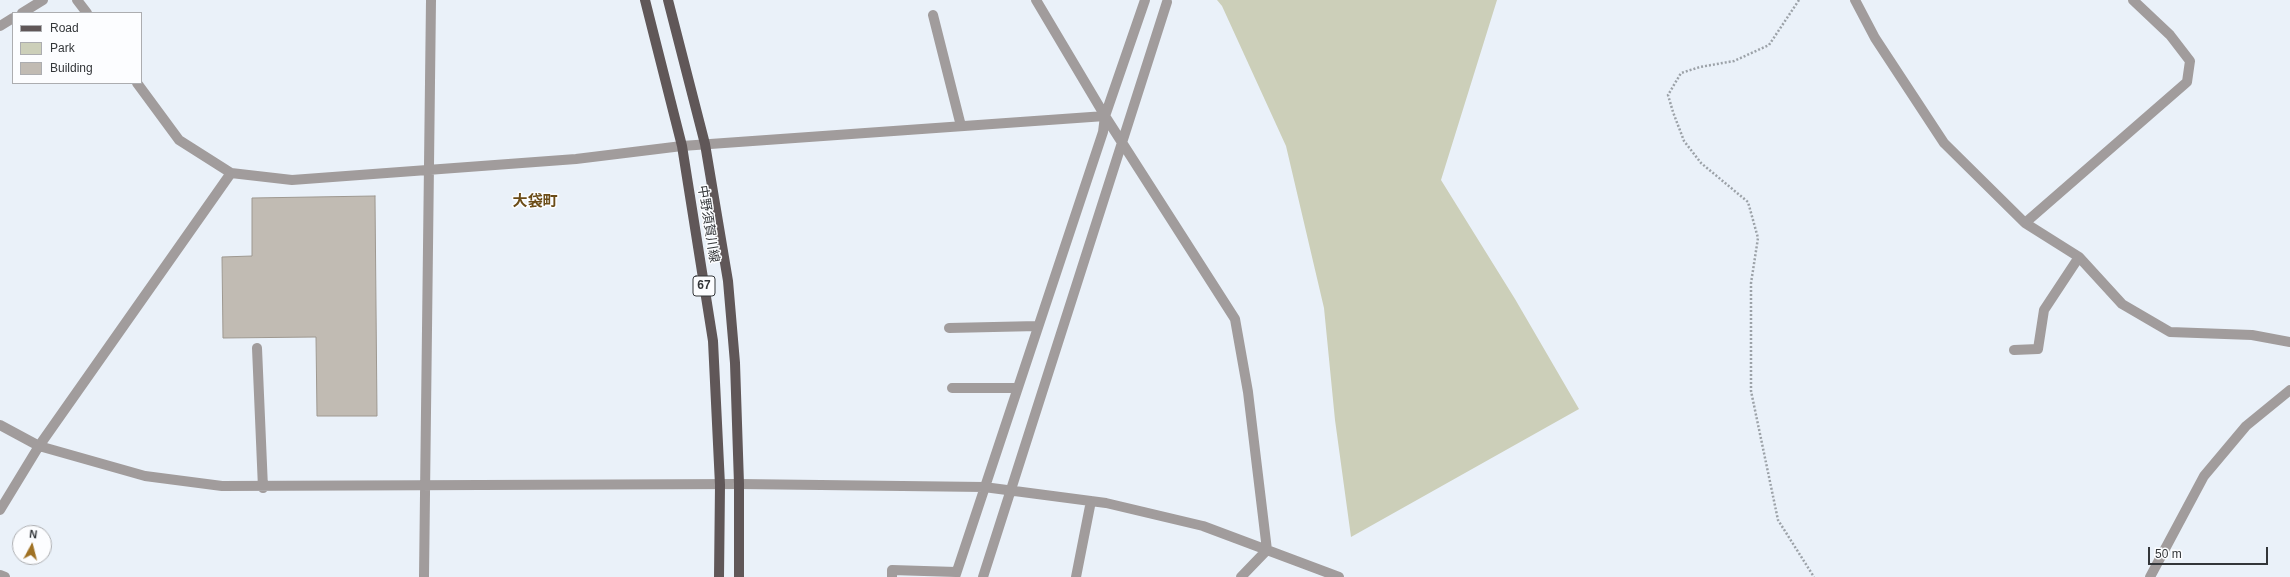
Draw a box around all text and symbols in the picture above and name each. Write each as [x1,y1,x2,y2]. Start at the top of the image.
legend [12,12,142,84]
text: Road [50,21,79,35]
text: Park [50,41,75,55]
text: Building [50,61,93,75]
street label: 中野須賀川線 [694,184,722,264]
district label: 大袋町 [513,193,557,211]
road number: 67 [693,276,715,296]
north arrow [12,525,52,565]
text: N [29,528,38,541]
scale bar [2150,539,2270,565]
text: 50 m [2155,547,2182,561]

